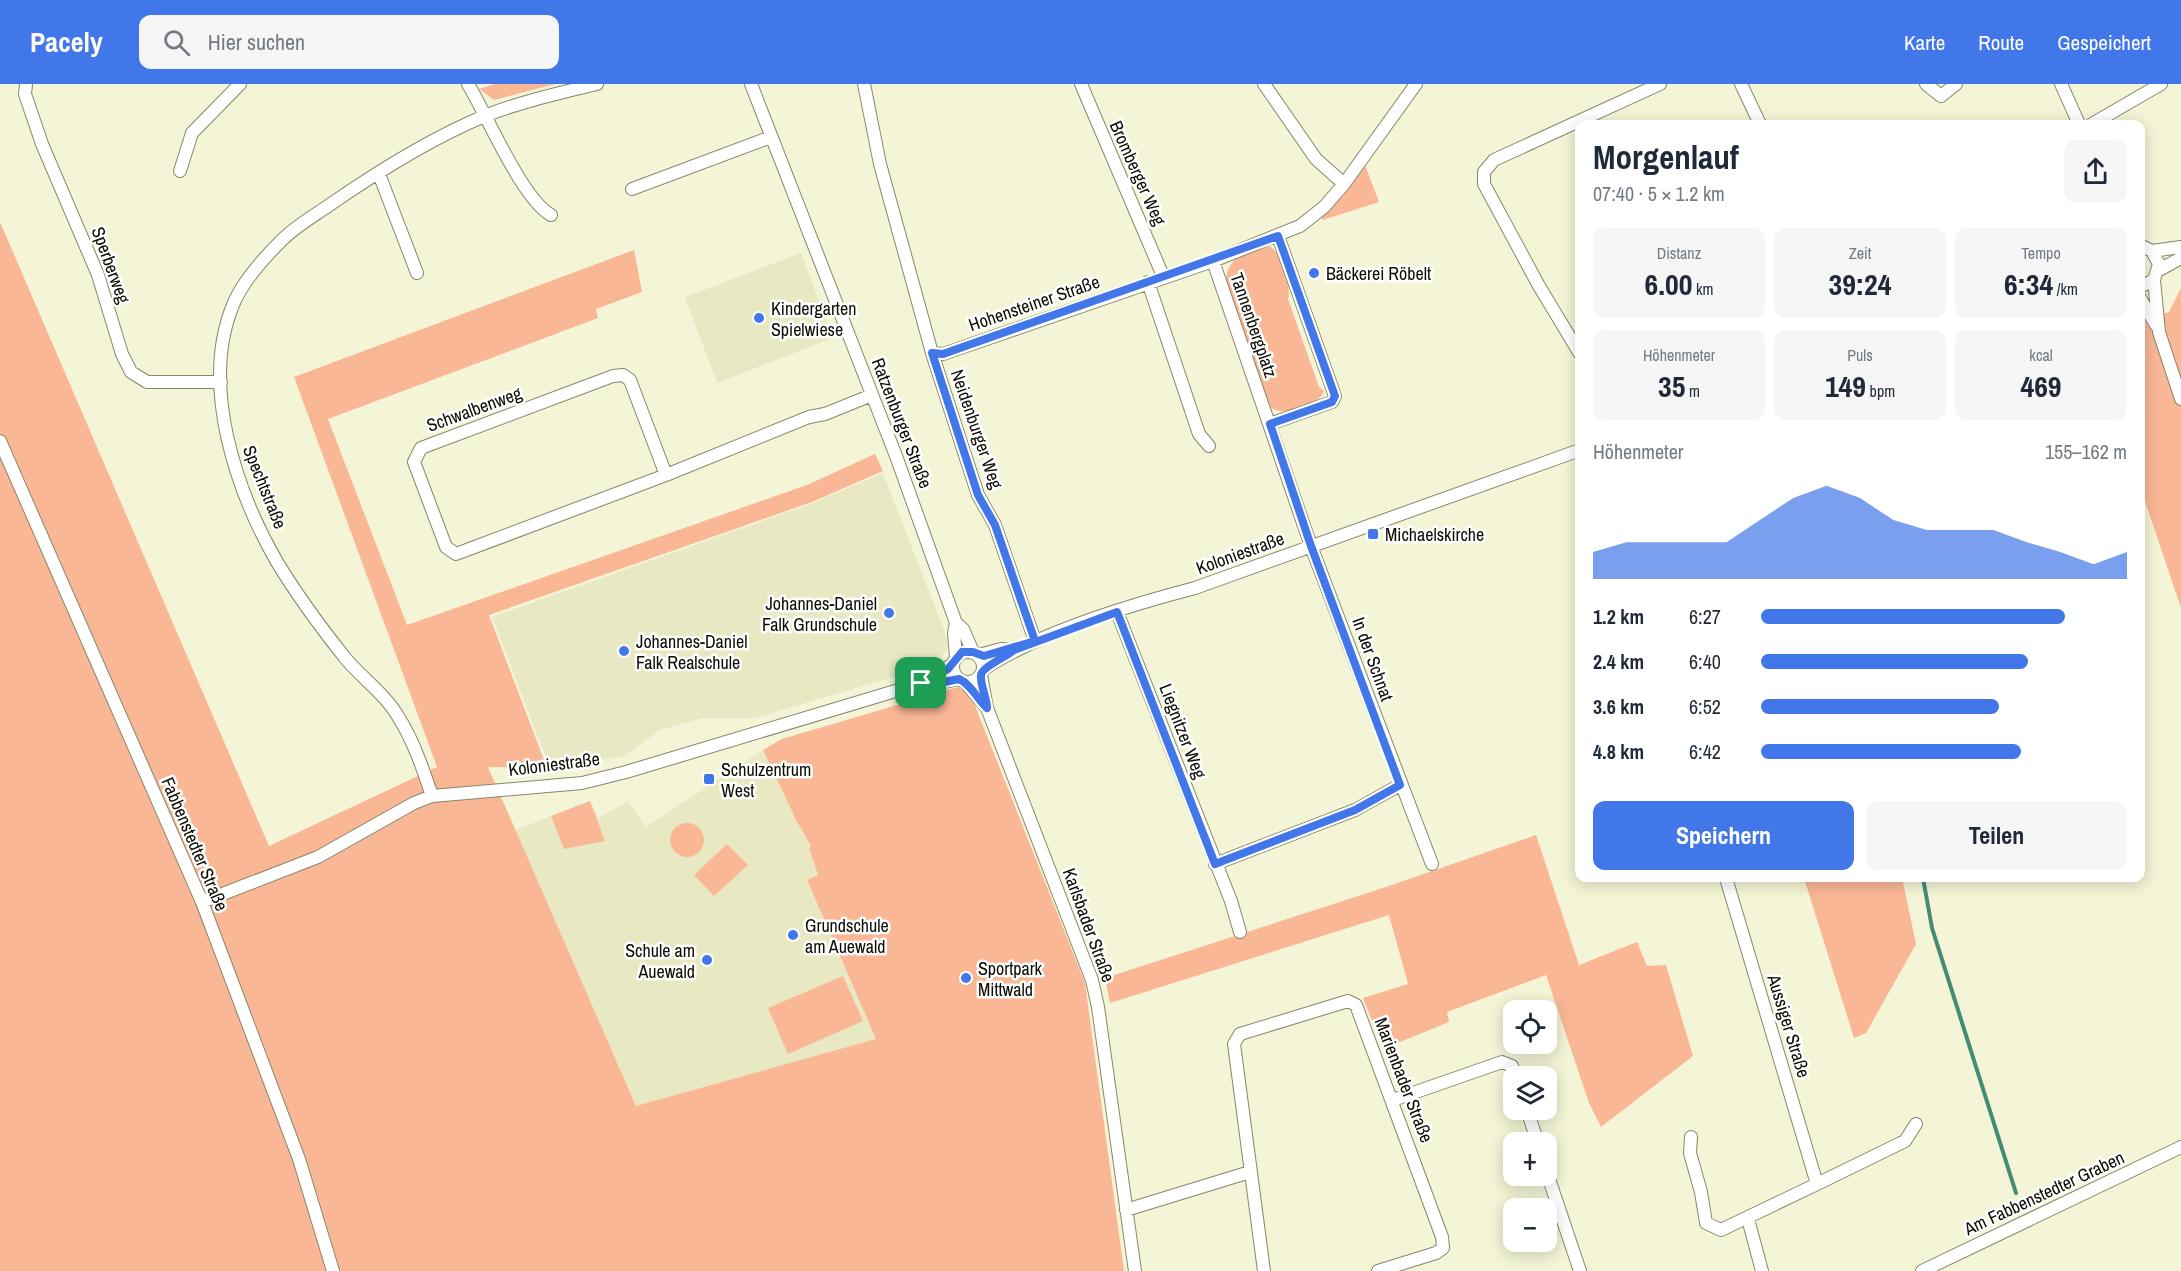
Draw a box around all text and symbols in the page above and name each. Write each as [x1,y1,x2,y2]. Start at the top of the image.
search box [139,15,559,69]
text: Pacely [30,23,103,61]
icon: search [160,26,193,59]
text: Hier suchen [208,27,305,57]
text: Karte [1904,28,1945,57]
text: Route [1978,28,2024,57]
text: Gespeichert [2057,28,2151,57]
street label: Bromberger Weg [1104,117,1173,230]
text: Morgenlauf [1593,135,1739,179]
button: share [2064,140,2127,203]
text: 07:40 · 5 × 1.2 km [1593,180,1725,207]
street label: Sperberweg [86,223,137,307]
text: Distanz [1657,242,1701,264]
text: Zeit [1849,242,1871,264]
text: Tempo [2021,242,2061,264]
place label: Bäckerei Röbelt [1326,261,1431,286]
text: 6.00 [1644,264,1692,304]
text: 39:24 [1829,264,1891,304]
text: 6:34 [2004,264,2053,304]
marker: Bäckerei Röbelt [1307,266,1321,280]
street label: Hohensteiner Straße [965,269,1103,337]
street label: Tannenbergplatz [1224,269,1284,381]
text: km [1692,278,1714,300]
text: /km [2053,278,2078,300]
place label: Kindergarten Spielwiese [771,296,856,342]
marker: Kindergarten Spielwiese [752,311,766,325]
text: Höhenmeter [1643,344,1715,366]
text: Puls [1847,344,1873,366]
text: kcal [2029,344,2053,366]
street label: Ratzenburger Straße [866,354,938,492]
street label: Neidenburger Weg [945,366,1009,493]
text: 35 [1658,366,1685,406]
text: 149 [1825,366,1866,406]
text: 469 [2020,366,2062,406]
street label: Schwalbenweg [423,380,526,438]
text: m [1685,380,1700,402]
text: bpm [1866,380,1895,402]
text: Höhenmeter [1593,438,1683,465]
text: 155–162 m [2045,438,2127,465]
street label: Spechtstraße [237,442,293,532]
place label: Michaelskirche [1385,522,1484,547]
street label: Koloniestraße [1193,526,1287,580]
marker: Michaelskirche [1366,527,1380,541]
place label: Johannes-Daniel Falk Grundschule [762,591,877,637]
text: 1.2 km [1593,603,1644,630]
text: 6:27 [1689,603,1721,630]
marker: Johannes-Daniel Falk Grundschule [882,606,896,620]
street label: In der Schnat [1346,613,1400,705]
place label: Johannes-Daniel Falk Realschule [636,629,748,675]
marker: Johannes-Daniel Falk Realschule [617,644,631,658]
text: 2.4 km [1593,648,1644,675]
text: 6:40 [1689,648,1721,675]
pin [895,657,946,708]
icon: arrive [904,666,937,699]
street label: Liegnitzer Weg [1153,680,1213,783]
text: 3.6 km [1593,693,1644,720]
text: 6:52 [1689,693,1721,720]
text: 4.8 km [1593,738,1644,765]
text: 6:42 [1689,738,1721,765]
street label: Koloniestraße [507,746,601,782]
place label: Schulzentrum West [721,757,811,803]
marker: Schulzentrum West [702,772,716,786]
street label: Fabbenstedter Straße [156,773,234,915]
button: Speichern [1593,801,1854,870]
button: Teilen [1866,801,2127,870]
street label: Karlsbader Straße [1057,864,1121,986]
place label: Grundschule am Auewald [805,913,889,959]
marker: Grundschule am Auewald [786,928,800,942]
place label: Schule am Auewald [625,938,695,984]
marker: Schule am Auewald [700,953,714,967]
place label: Sportpark Mittwald [978,956,1043,1002]
street label: Aussiger Straße [1761,970,1817,1081]
marker: Sportpark Mittwald [959,971,973,985]
map controls [1503,1000,1557,1252]
button: locate [1503,1000,1557,1054]
street label: Marienbader Straße [1369,1014,1439,1146]
button: layers [1503,1066,1557,1120]
button: + [1503,1132,1557,1186]
street label: Am Fabbenstedter Graben [1959,1145,2128,1242]
button: − [1503,1198,1557,1252]

